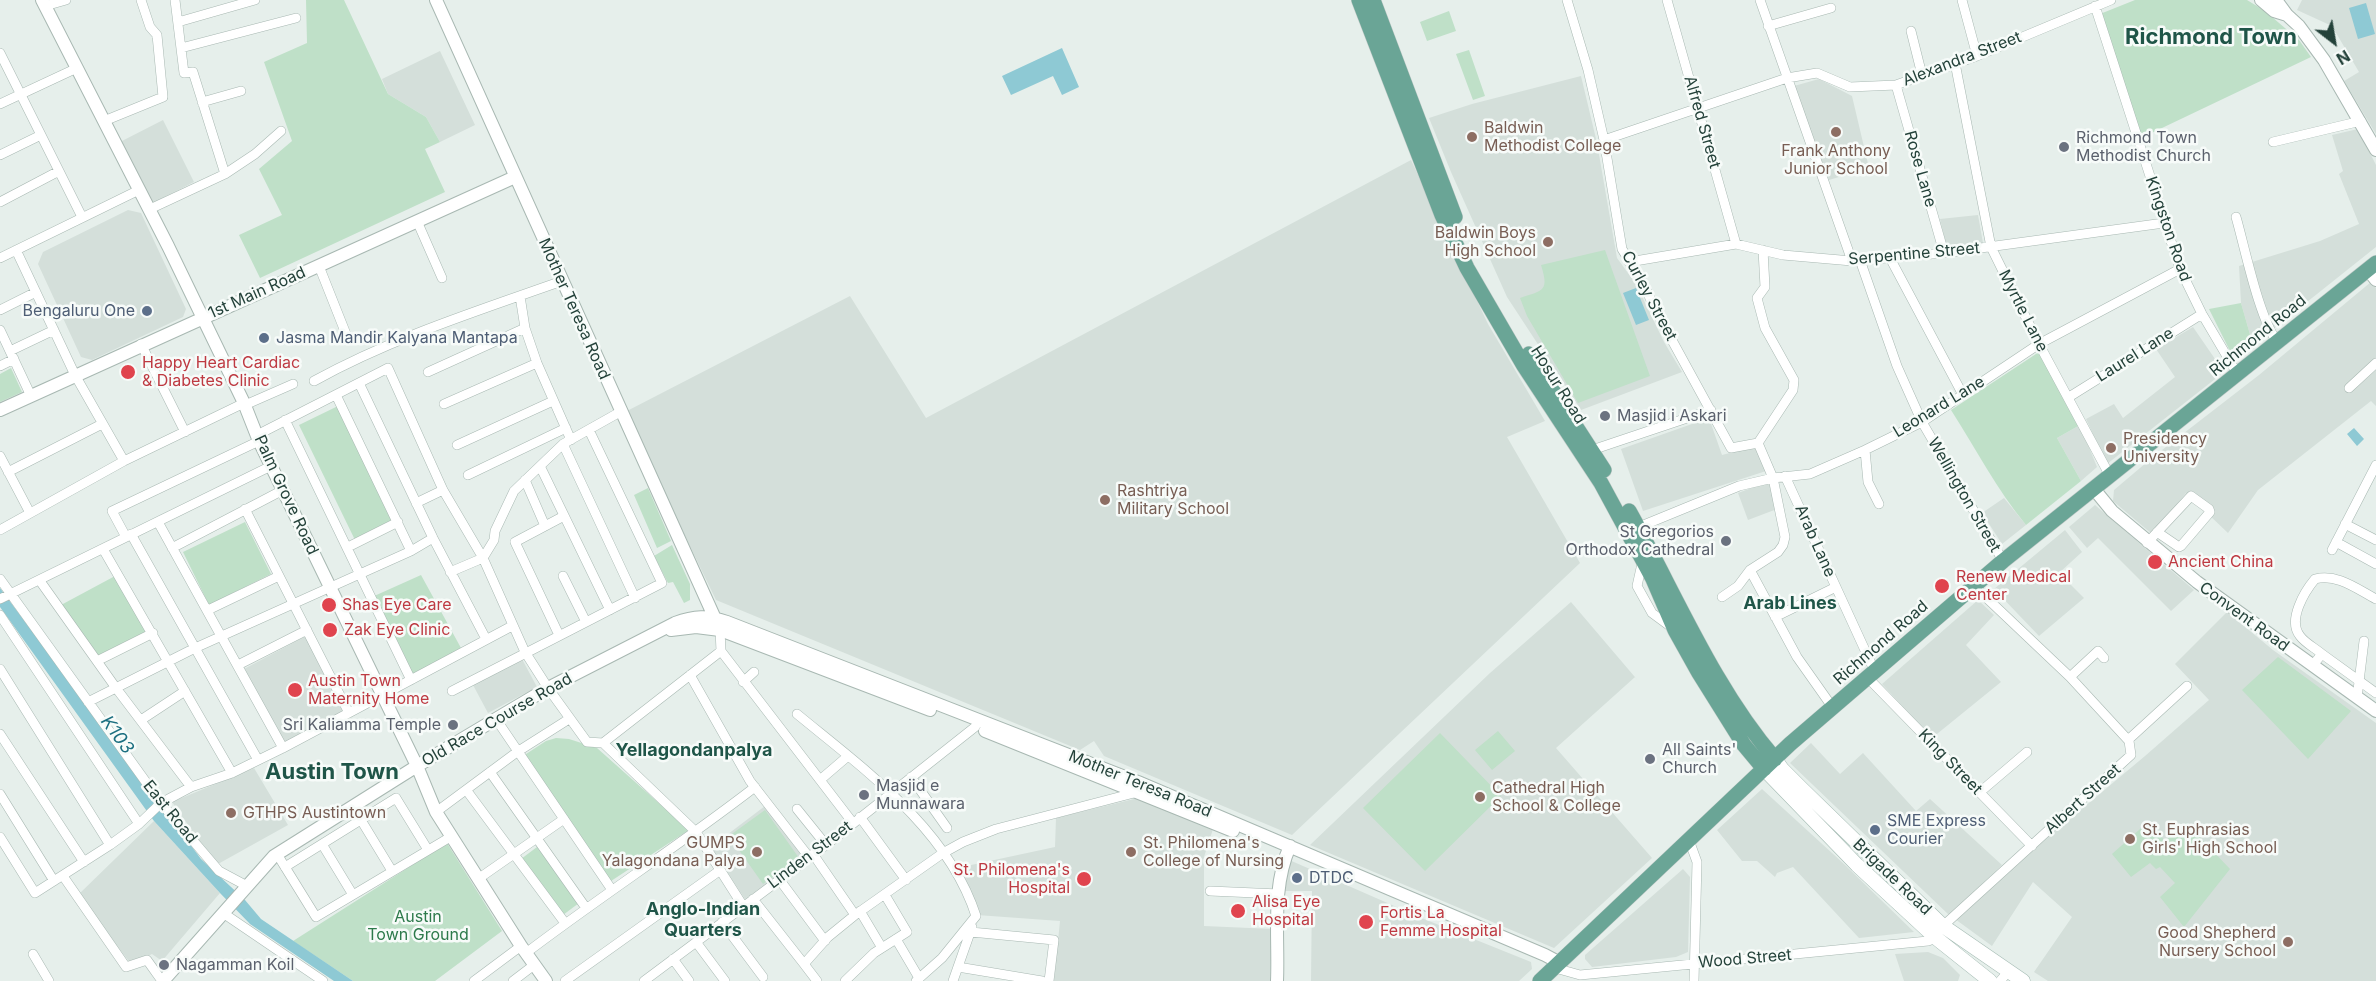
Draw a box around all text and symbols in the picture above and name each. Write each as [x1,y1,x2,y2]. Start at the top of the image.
north arrow [2304,12,2364,72]
district label: Richmond Town [2125,24,2297,50]
street label: Alexandra Street [1900,28,2024,90]
text: N [2333,46,2354,69]
street label: Alfred Street [1680,74,1724,170]
place label: Baldwin Methodist College [1484,118,1621,156]
marker: Frank Anthony Junior School [1829,125,1843,139]
place label: Richmond Town Methodist Church [2076,128,2211,166]
street label: Rose Lane [1900,129,1940,209]
marker: Baldwin Methodist College [1465,130,1479,144]
marker: Richmond Town Methodist Church [2057,140,2071,154]
place label: Frank Anthony Junior School [1781,141,1891,179]
street label: Kingston Road [2141,174,2195,284]
place label: Baldwin Boys High School [1435,223,1536,261]
street label: Mother Teresa Road [534,235,614,383]
marker: Baldwin Boys High School [1541,235,1555,249]
street label: Serpentine Street [1847,239,1981,269]
street label: Curley Street [1617,248,1681,344]
street label: 1st Main Road [205,263,309,323]
street label: Myrtle Lane [1994,267,2052,355]
street label: Richmond Road [2206,291,2310,381]
place label: Bengaluru One [23,301,135,321]
marker: Bengaluru One [140,304,154,318]
street label: Laurel Lane [2093,324,2177,386]
place label: Jasma Mandir Kalyana Mantapa [276,328,518,348]
marker: Jasma Mandir Kalyana Mantapa [257,331,271,345]
street label: Hosur Road [1526,342,1590,428]
place label: Happy Heart Cardiac & Diabetes Clinic [142,353,300,391]
marker: Happy Heart Cardiac & Diabetes Clinic [119,363,137,381]
street label: Leonard Lane [1890,372,1988,442]
place label: Masjid i Askari [1617,406,1727,426]
marker: Masjid i Askari [1598,409,1612,423]
place label: Presidency University [2123,429,2207,467]
street label: Palm Grove Road [250,432,322,558]
street label: Wellington Street [1923,434,2005,556]
marker: Presidency University [2104,441,2118,455]
place label: Rashtriya Military School [1117,481,1229,519]
marker: Rashtriya Military School [1098,493,1112,507]
street label: Arab Lane [1791,502,1839,580]
place label: St Gregorios Orthodox Cathedral [1566,522,1714,560]
marker: St Gregorios Orthodox Cathedral [1719,534,1733,548]
place label: Ancient China [2168,552,2273,572]
marker: Ancient China [2146,553,2164,571]
place label: Renew Medical Center [1956,567,2071,605]
marker: Renew Medical Center [1933,577,1951,595]
street label: Convent Road [2195,578,2293,656]
district label: Arab Lines [1743,593,1837,615]
place label: Shas Eye Care [342,595,452,615]
marker: Shas Eye Care [320,596,338,614]
street label: Richmond Road [1830,597,1932,689]
place label: Zak Eye Clinic [344,620,450,640]
marker: Zak Eye Clinic [321,621,339,639]
street label: Old Race Course Road [418,669,576,771]
place label: Austin Town Maternity Home [308,671,429,709]
marker: Austin Town Maternity Home [286,681,304,699]
water label: K103 [96,712,138,758]
place label: Sri Kaliamma Temple [283,715,441,735]
marker: Sri Kaliamma Temple [446,718,460,732]
street label: King Street [1914,725,1986,799]
district label: Yellagondanpalya [616,740,772,762]
place label: All Saints' Church [1662,740,1736,778]
street label: Mother Teresa Road [1066,747,1214,821]
marker: All Saints' Church [1643,752,1657,766]
district label: Austin Town [265,759,399,785]
street label: Albert Street [2041,760,2125,838]
place label: Masjid e Munnawara [876,776,965,814]
street label: East Road [139,777,201,847]
place label: Cathedral High School & College [1492,778,1621,816]
marker: Masjid e Munnawara [857,788,871,802]
marker: Cathedral High School & College [1473,790,1487,804]
place label: GTHPS Austintown [243,803,386,823]
marker: GTHPS Austintown [224,806,238,820]
place label: SME Express Courier [1887,811,1986,849]
street label: Linden Street [764,817,856,893]
place label: St. Euphrasias Girls' High School [2142,820,2277,858]
marker: SME Express Courier [1868,823,1882,837]
marker: St. Euphrasias Girls' High School [2123,832,2137,846]
place label: GUMPS Yalagondana Palya [602,833,745,871]
place label: St. Philomena's College of Nursing [1143,833,1284,871]
street label: Brigade Road [1849,835,1935,919]
marker: GUMPS Yalagondana Palya [750,845,764,859]
marker: St. Philomena's College of Nursing [1124,845,1138,859]
place label: St. Philomena's Hospital [953,860,1070,898]
place label: DTDC [1309,868,1354,888]
marker: St. Philomena's Hospital [1075,870,1093,888]
marker: DTDC [1290,871,1304,885]
place label: Alisa Eye Hospital [1252,892,1320,930]
district label: Anglo-Indian Quarters [646,899,760,942]
marker: Alisa Eye Hospital [1229,902,1247,920]
place label: Fortis La Femme Hospital [1380,903,1502,941]
park label: Austin Town Ground [367,907,469,945]
marker: Fortis La Femme Hospital [1357,913,1375,931]
place label: Good Shepherd Nursery School [2157,923,2276,961]
marker: Good Shepherd Nursery School [2281,935,2295,949]
street label: Wood Street [1698,945,1792,973]
place label: Nagamman Koil [176,955,294,975]
marker: Nagamman Koil [157,958,171,972]

